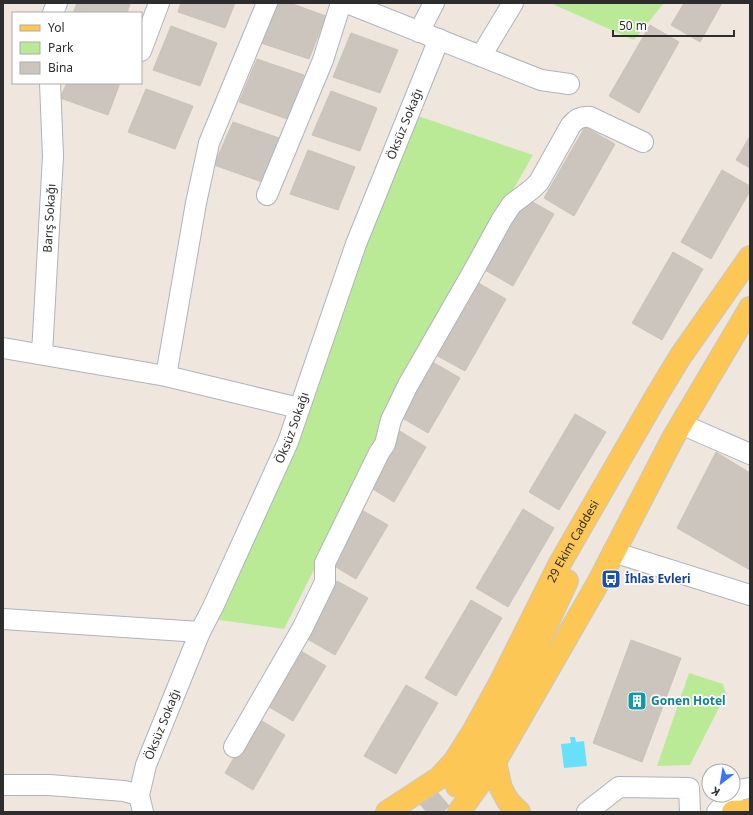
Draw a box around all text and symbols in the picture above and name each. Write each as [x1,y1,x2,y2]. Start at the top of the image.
legend [12,12,142,84]
scale bar [613,12,734,38]
text: 50 m [619,17,647,34]
text: Yol [48,19,65,36]
text: Park [48,39,74,56]
text: Bina [48,59,73,76]
street label: Öksüz Sokağı [382,86,426,162]
street label: Barış Sokağı [39,183,59,253]
street label: Öksüz Sokağı [270,390,313,466]
street label: 29 Ekim Caddesi [543,497,603,585]
bus stop icon: İhlas Evleri [600,568,622,590]
place label: İhlas Evleri [625,570,691,587]
street label: Öksüz Sokağı [140,686,184,762]
building icon: Gonen Hotel [626,690,648,712]
place label: Gonen Hotel [651,692,726,709]
north arrow [701,763,741,803]
text: K [708,783,723,800]

